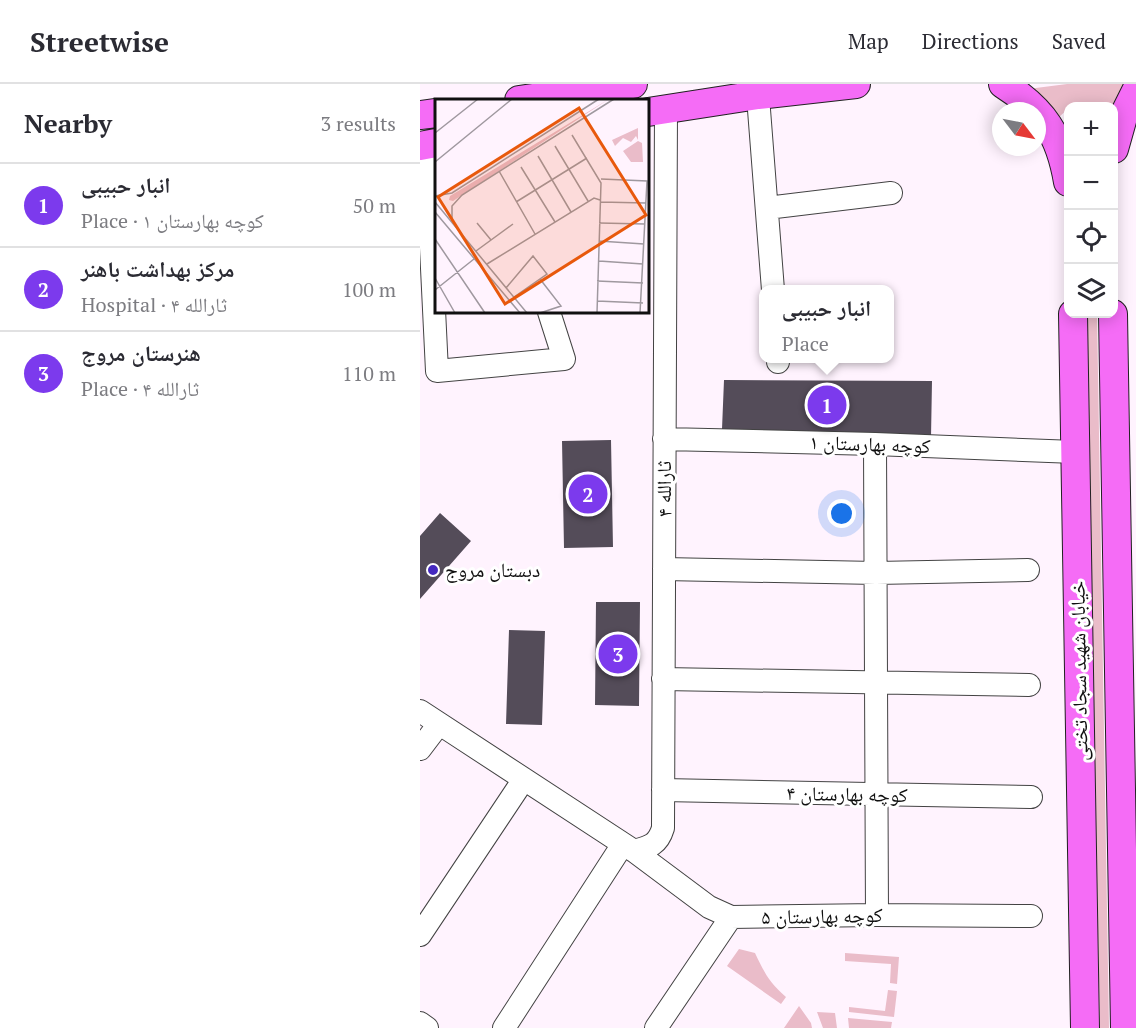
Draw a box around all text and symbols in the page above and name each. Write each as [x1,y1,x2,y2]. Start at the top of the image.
text: Streetwise [30,23,169,60]
text: Map [848,27,889,55]
text: Directions [922,27,1019,55]
text: Saved [1052,27,1106,55]
inset map [435,99,650,314]
north arrow [992,102,1046,156]
map controls [1064,102,1118,318]
button: + [1064,102,1118,156]
text: Nearby [24,106,112,140]
text: 3 results [321,110,396,137]
button: − [1064,156,1118,210]
text: انبار حبیبی [81,170,171,199]
text: 1 [38,192,49,219]
text: 50 m [353,192,396,219]
text: Place · کوچه بهارستان ۱ [81,207,264,234]
button: locate [1064,210,1118,264]
text: مرکز بهداشت باهنر [81,254,234,283]
button: layers [1064,264,1118,318]
text: 2 [38,276,49,303]
text: 100 m [342,276,396,303]
popup [759,285,894,363]
text: Hospital · ثارالله ۴ [81,291,227,318]
text: انبار حبیبی [782,293,871,322]
text: Place [782,330,829,357]
text: هنرستان مروج [81,338,201,367]
text: 3 [38,360,49,387]
text: 110 m [342,360,396,387]
text: Place · ثارالله ۴ [81,375,199,402]
pin: 1 [808,382,846,428]
street label: کوچه بهارستان ۱ [809,428,931,459]
street label: ثارالله ۴ [650,460,677,517]
pin: 2 [568,472,608,516]
your location [827,499,856,528]
place label: دبستان مروج [445,556,540,583]
marker: دبستان مروج [426,563,440,577]
street label: خیابان شهید سجاد تختی [1063,580,1094,761]
pin: 3 [598,632,638,676]
street label: کوچه بهارستان ۴ [786,779,908,808]
street label: کوچه بهارستان ۵ [761,901,883,930]

